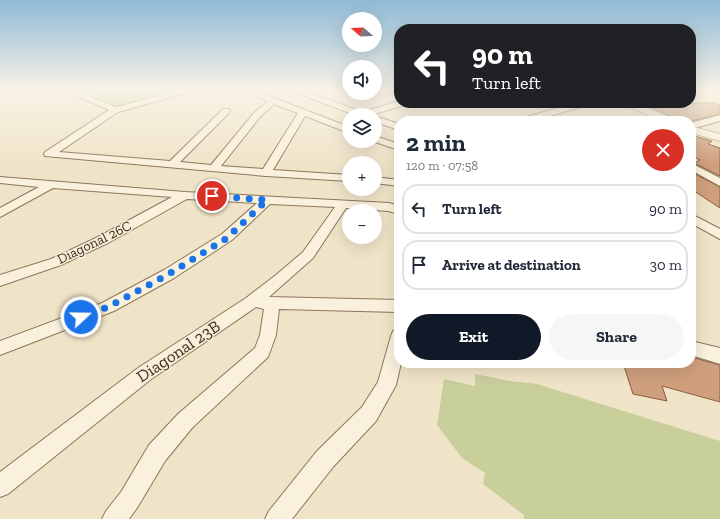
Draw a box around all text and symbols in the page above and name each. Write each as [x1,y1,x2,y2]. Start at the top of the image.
north arrow [342,12,382,52]
map controls [342,12,382,244]
text: 90 m [472,38,533,71]
icon: left [406,40,458,92]
button: sound [342,60,382,100]
text: Turn left [472,72,541,94]
button: layers [342,108,382,148]
text: 2 min [406,128,466,157]
button: close [642,129,684,171]
button: + [342,156,382,196]
text: 120 m · 07:58 [406,158,478,173]
pin [195,179,229,213]
icon: arrive [201,185,223,207]
icon: left [408,198,430,220]
text: Turn left [442,200,502,218]
text: 90 m [649,200,682,218]
button: − [342,204,382,244]
street label: Diagonal 26C [54,217,134,268]
icon: arrive [408,254,430,276]
text: Arrive at destination [442,256,581,274]
text: 30 m [650,256,682,274]
position arrow [60,296,102,338]
button: Exit [406,314,541,360]
button: Share [549,314,684,360]
street label: Diagonal 23B [132,316,224,386]

